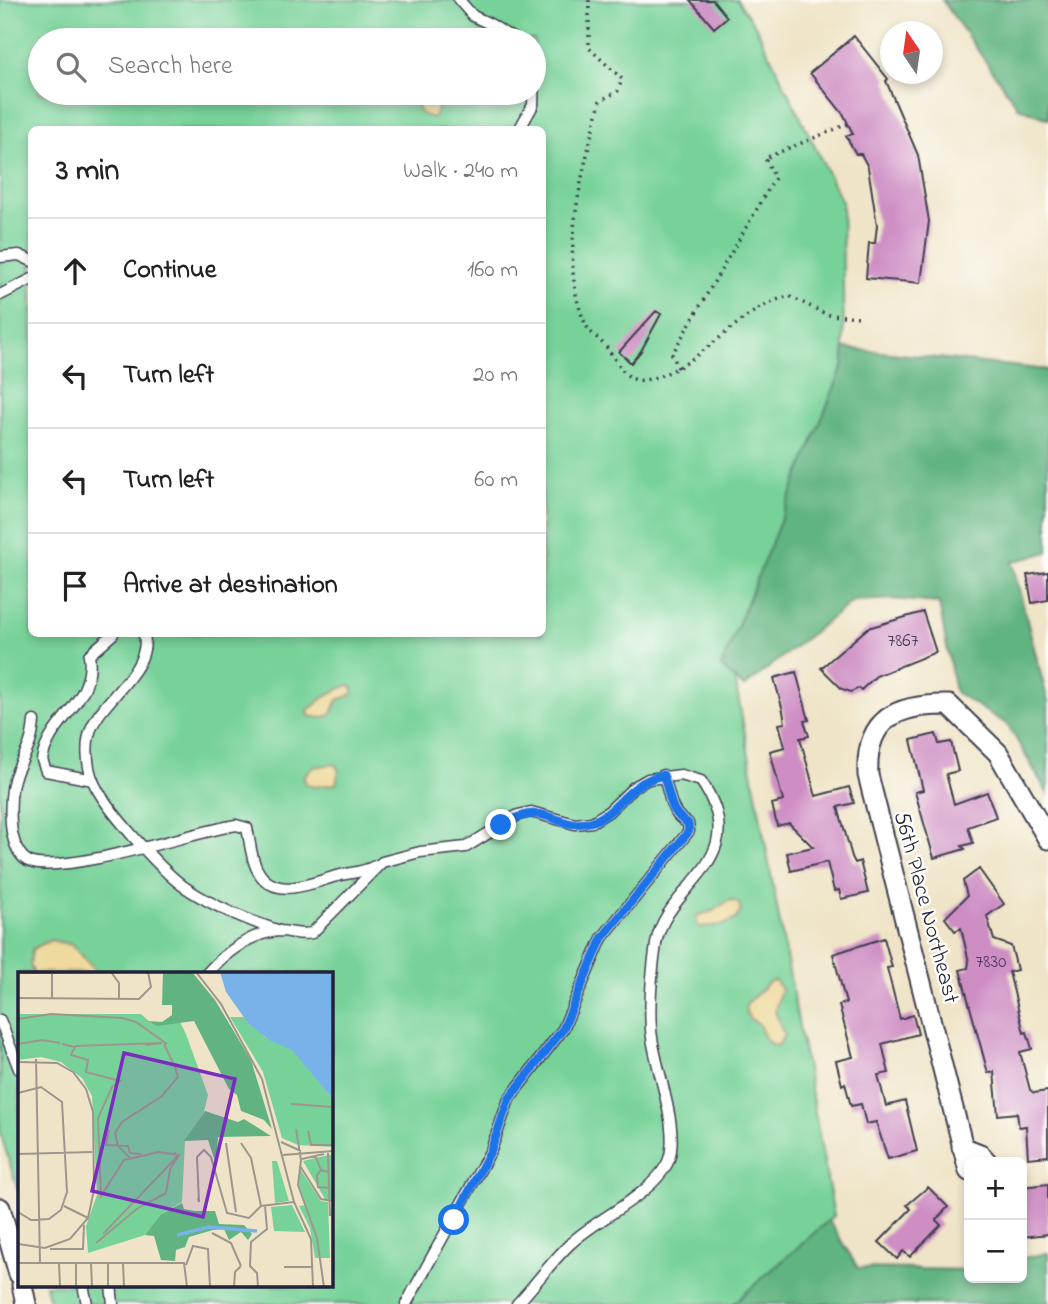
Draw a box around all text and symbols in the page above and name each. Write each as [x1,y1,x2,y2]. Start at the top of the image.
north arrow [880,21,943,84]
search box [28,28,546,105]
icon: search [52,48,90,86]
text: Search here [108,48,233,86]
text: 3 min [56,150,119,194]
text: Walk · 240 m [403,155,518,188]
icon: ahead [56,252,94,290]
text: Continue [123,252,216,290]
text: 160 m [467,254,518,287]
icon: left [56,357,94,395]
text: Turn left [123,357,214,395]
text: 20 m [473,359,518,392]
icon: left [56,462,94,500]
text: Turn left [123,462,214,500]
text: 60 m [474,464,518,497]
icon: arrive [56,567,94,605]
text: Arrive at destination [123,567,338,605]
house number: 7867 [887,628,919,655]
street label: 56th Place Northeast [884,808,967,1008]
route end [485,809,516,840]
house number: 7830 [975,949,1007,976]
inset map [18,972,332,1286]
map controls [964,1157,1027,1283]
button: + [964,1157,1027,1220]
route start [438,1204,469,1235]
button: − [964,1220,1027,1283]

